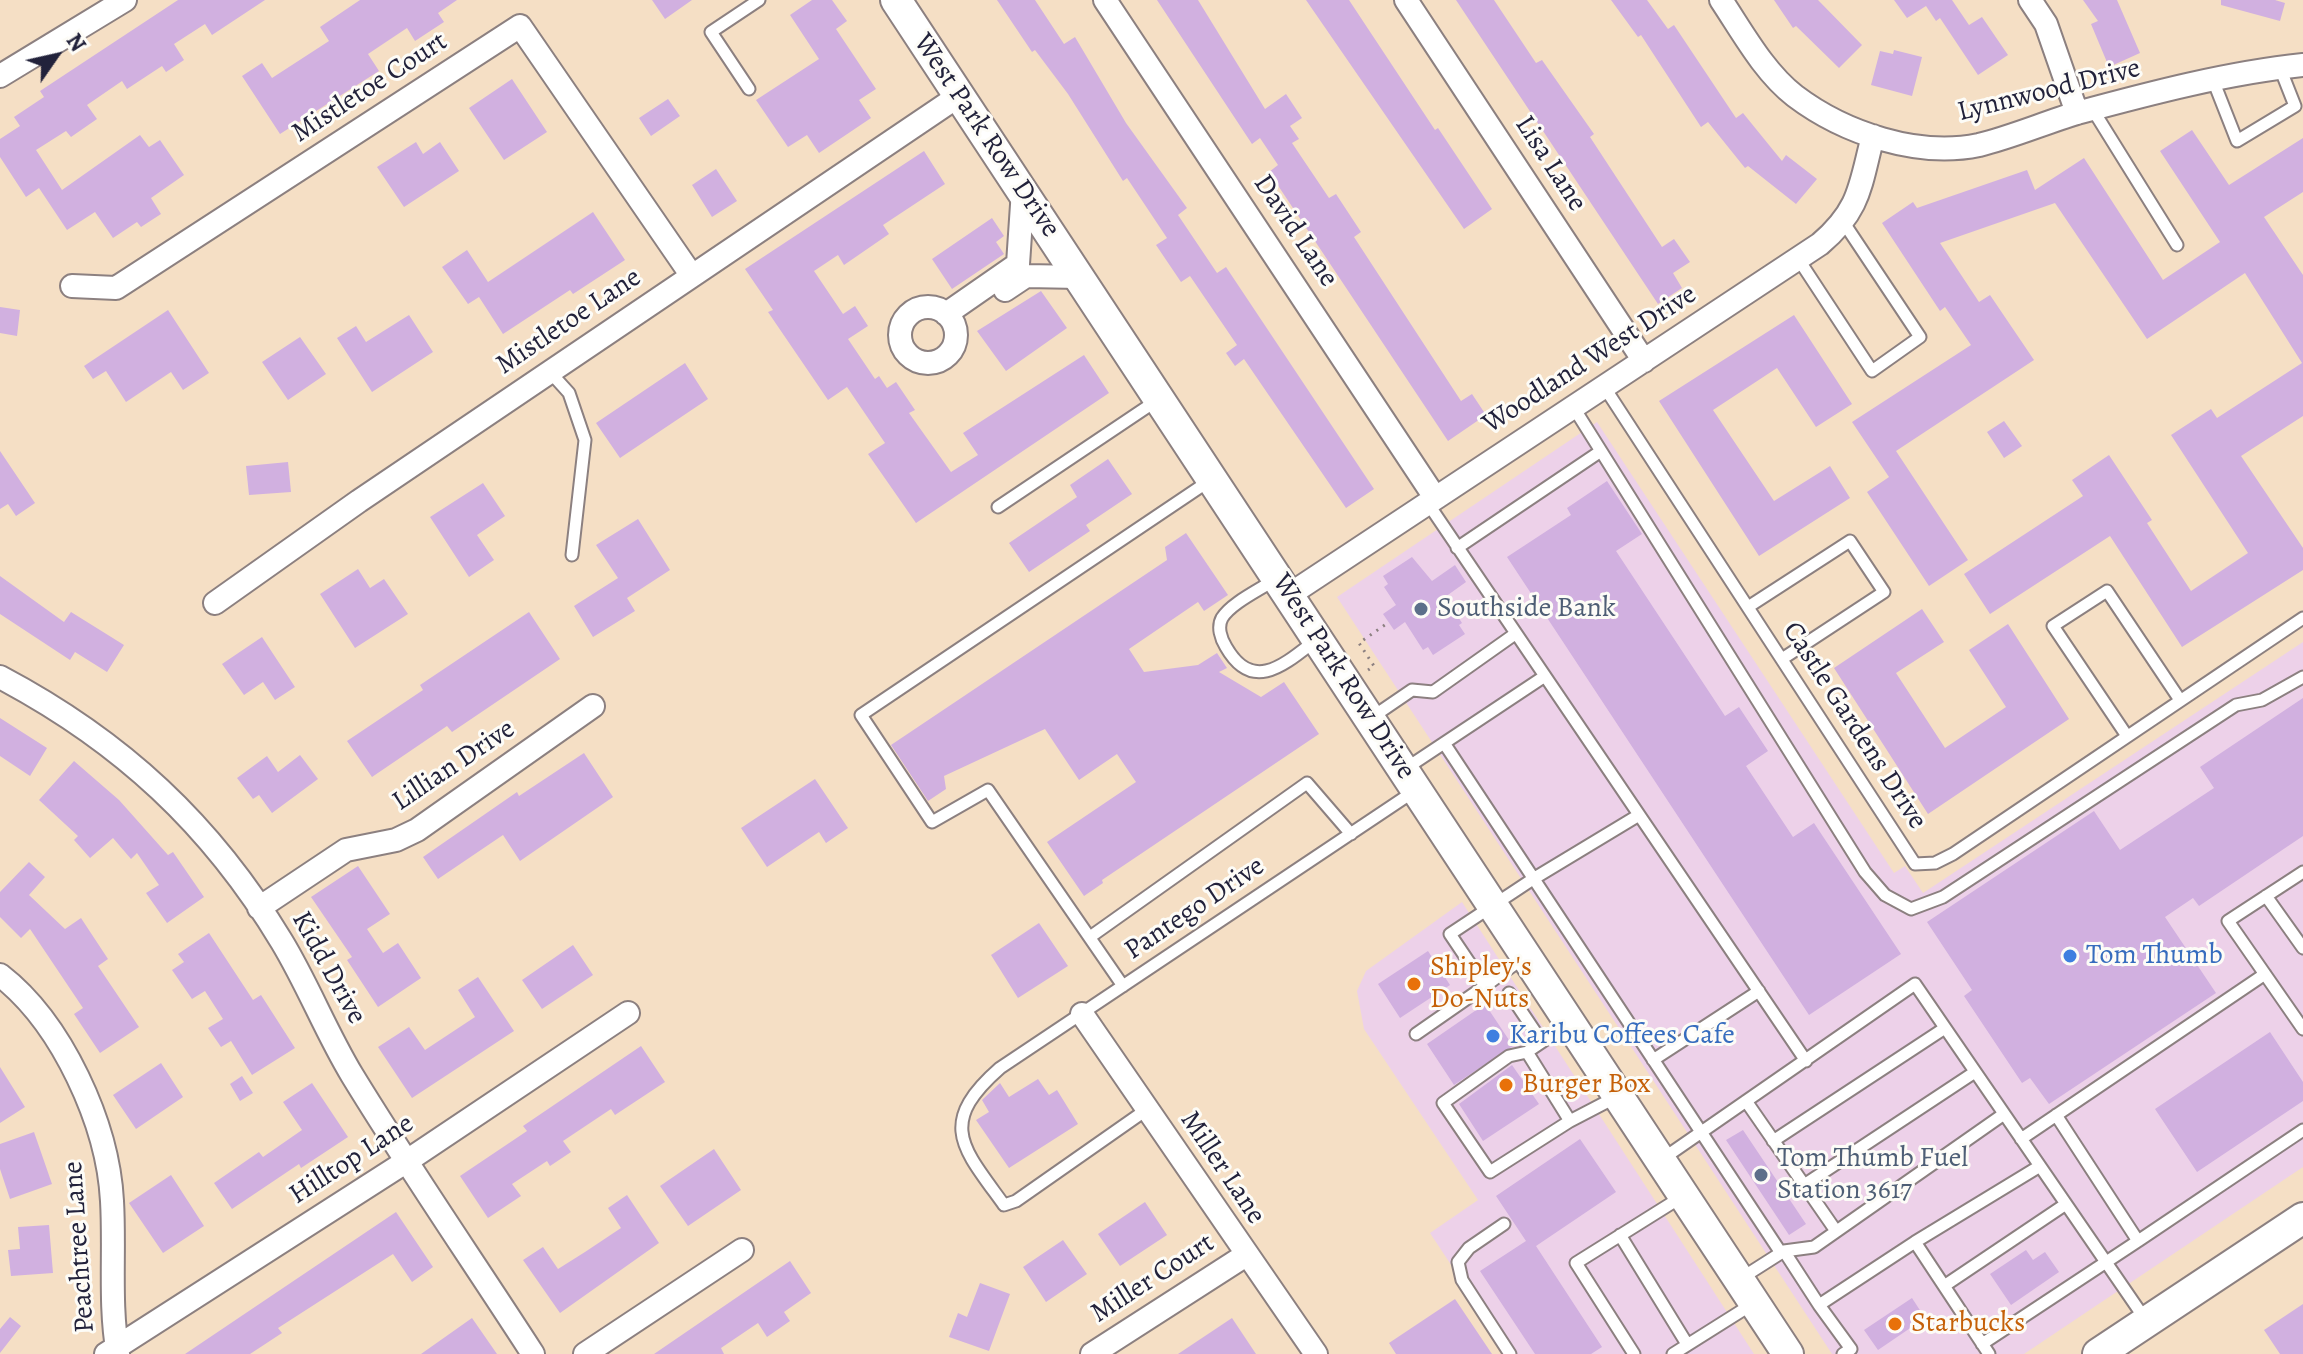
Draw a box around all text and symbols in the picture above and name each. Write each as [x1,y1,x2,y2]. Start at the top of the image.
north arrow [16,16,96,96]
street label: Mistletoe Court [286,25,454,151]
text: N [59,28,93,58]
street label: West Park Row Drive [905,28,1067,244]
street label: Lynnwood Drive [1954,52,2144,130]
street label: Lisa Lane [1507,110,1593,218]
street label: David Lane [1245,168,1345,294]
street label: Mistletoe Lane [490,261,648,383]
street label: Woodland West Drive [1477,278,1703,442]
street label: West Park Row Drive [1264,568,1422,786]
place label: Southside Bank [1437,592,1616,626]
marker: Southside Bank [1412,600,1430,618]
street label: Castle Gardens Drive [1774,616,1934,836]
street label: Lillian Drive [386,713,522,819]
street label: Pantego Drive [1119,850,1271,968]
street label: Kidd Drive [283,906,373,1030]
place label: Tom Thumb [2086,939,2223,973]
marker: Tom Thumb [2061,947,2079,965]
place label: Shipley's Do-Nuts [1430,951,1532,1017]
marker: Shipley's Do-Nuts [1405,975,1423,993]
place label: Karibu Coffees Cafe [1509,1019,1735,1053]
marker: Karibu Coffees Cafe [1484,1027,1502,1045]
place label: Burger Box [1522,1068,1651,1102]
marker: Burger Box [1497,1076,1515,1094]
street label: Miller Lane [1172,1105,1272,1231]
street label: Hilltop Lane [284,1108,420,1212]
place label: Tom Thumb Fuel Station 3617 [1777,1142,1968,1208]
street label: Peachtree Lane [57,1160,103,1334]
marker: Tom Thumb Fuel Station 3617 [1752,1166,1770,1184]
street label: Miller Court [1085,1227,1221,1331]
place label: Starbucks [1911,1307,2025,1341]
marker: Starbucks [1886,1315,1904,1333]

